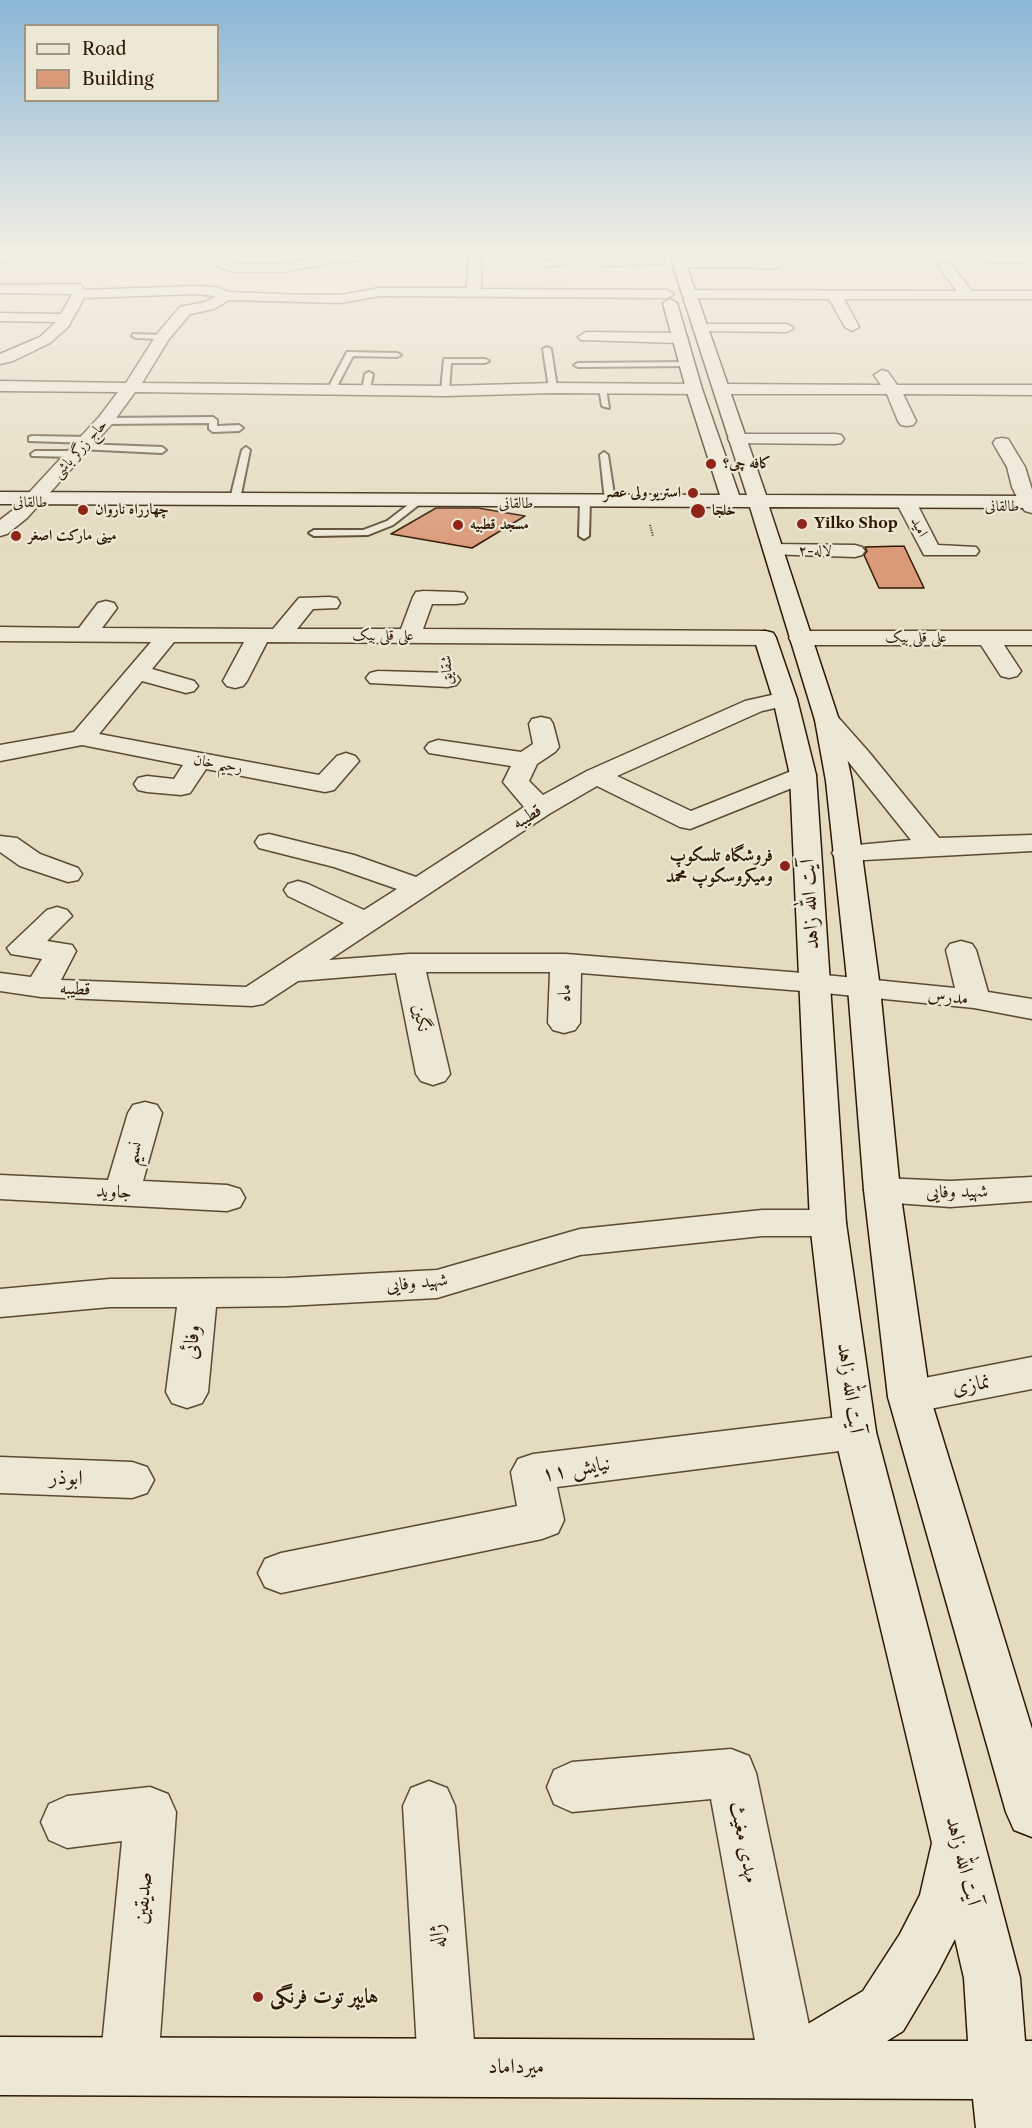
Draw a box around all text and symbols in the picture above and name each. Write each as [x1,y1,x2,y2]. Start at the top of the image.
legend [24,24,219,102]
text: Road [82,38,127,60]
text: Building [82,68,154,90]
street label: حاج زرگر باشی [49,416,111,482]
place label: کافه چی؟ [723,455,771,473]
marker: کافه چی؟ [704,457,718,471]
place label: استریو ولی عصر [604,484,681,502]
marker: استریو ولی عصر [686,486,700,500]
street label: طالقانی [13,494,47,512]
street label: طالقانی [499,495,533,513]
street label: طالقانی [985,498,1019,516]
place label: چهارراه ناروان [95,501,169,519]
marker: خلجا [689,502,707,520]
place label: خلجا [712,502,735,520]
marker: چهارراه ناروان [76,503,90,517]
street label: امید [906,514,932,540]
place label: Yilko Shop [814,515,898,533]
place label: مسجد قطبیه [470,516,529,534]
marker: Yilko Shop [795,517,809,531]
marker: مسجد قطبیه [451,518,465,532]
place label: مینی مارکت اصغر [28,527,116,545]
marker: مینی مارکت اصغر [9,529,23,543]
street label: ۲-لاله [798,542,832,560]
street label: علی قلی بیک [352,627,414,645]
street label: علی قلی بیک [885,629,947,647]
street label: شقایق [437,655,457,685]
street label: رحیم خان [192,751,244,777]
street label: قطیبه [508,800,546,834]
place label: فروشگاه تلسکوپ ومیکروسکوپ محمد [665,845,773,888]
street label: آیت الله زاهد [795,858,825,950]
marker: فروشگاه تلسکوپ ومیکروسکوپ محمد [778,859,792,873]
street label: قطیبه [59,978,91,1000]
street label: ماه [554,984,576,1002]
street label: مدرس [927,984,969,1010]
street label: نگین [408,1002,434,1034]
street label: نسیم [120,1139,148,1167]
street label: جاوید [96,1180,132,1204]
street label: شهید وفایی [926,1181,988,1203]
street label: شهید وفایی [385,1269,449,1297]
street label: وفائی [178,1323,206,1361]
street label: آیت الله زاهد [831,1341,869,1435]
street label: نمازی [950,1369,992,1401]
street label: نیایش ۱۱ [540,1451,612,1487]
street label: ابوذر [49,1465,83,1491]
street label: مهدی مغیث [724,1799,764,1885]
street label: آیت الله زاهد [940,1814,986,1908]
street label: صدیقین [128,1871,158,1925]
street label: ژاله [425,1923,451,1949]
place label: هایپر توت فرنگی [270,1984,379,2010]
marker: هایپر توت فرنگی [251,1990,265,2004]
street label: میرداماد [488,2054,544,2080]

